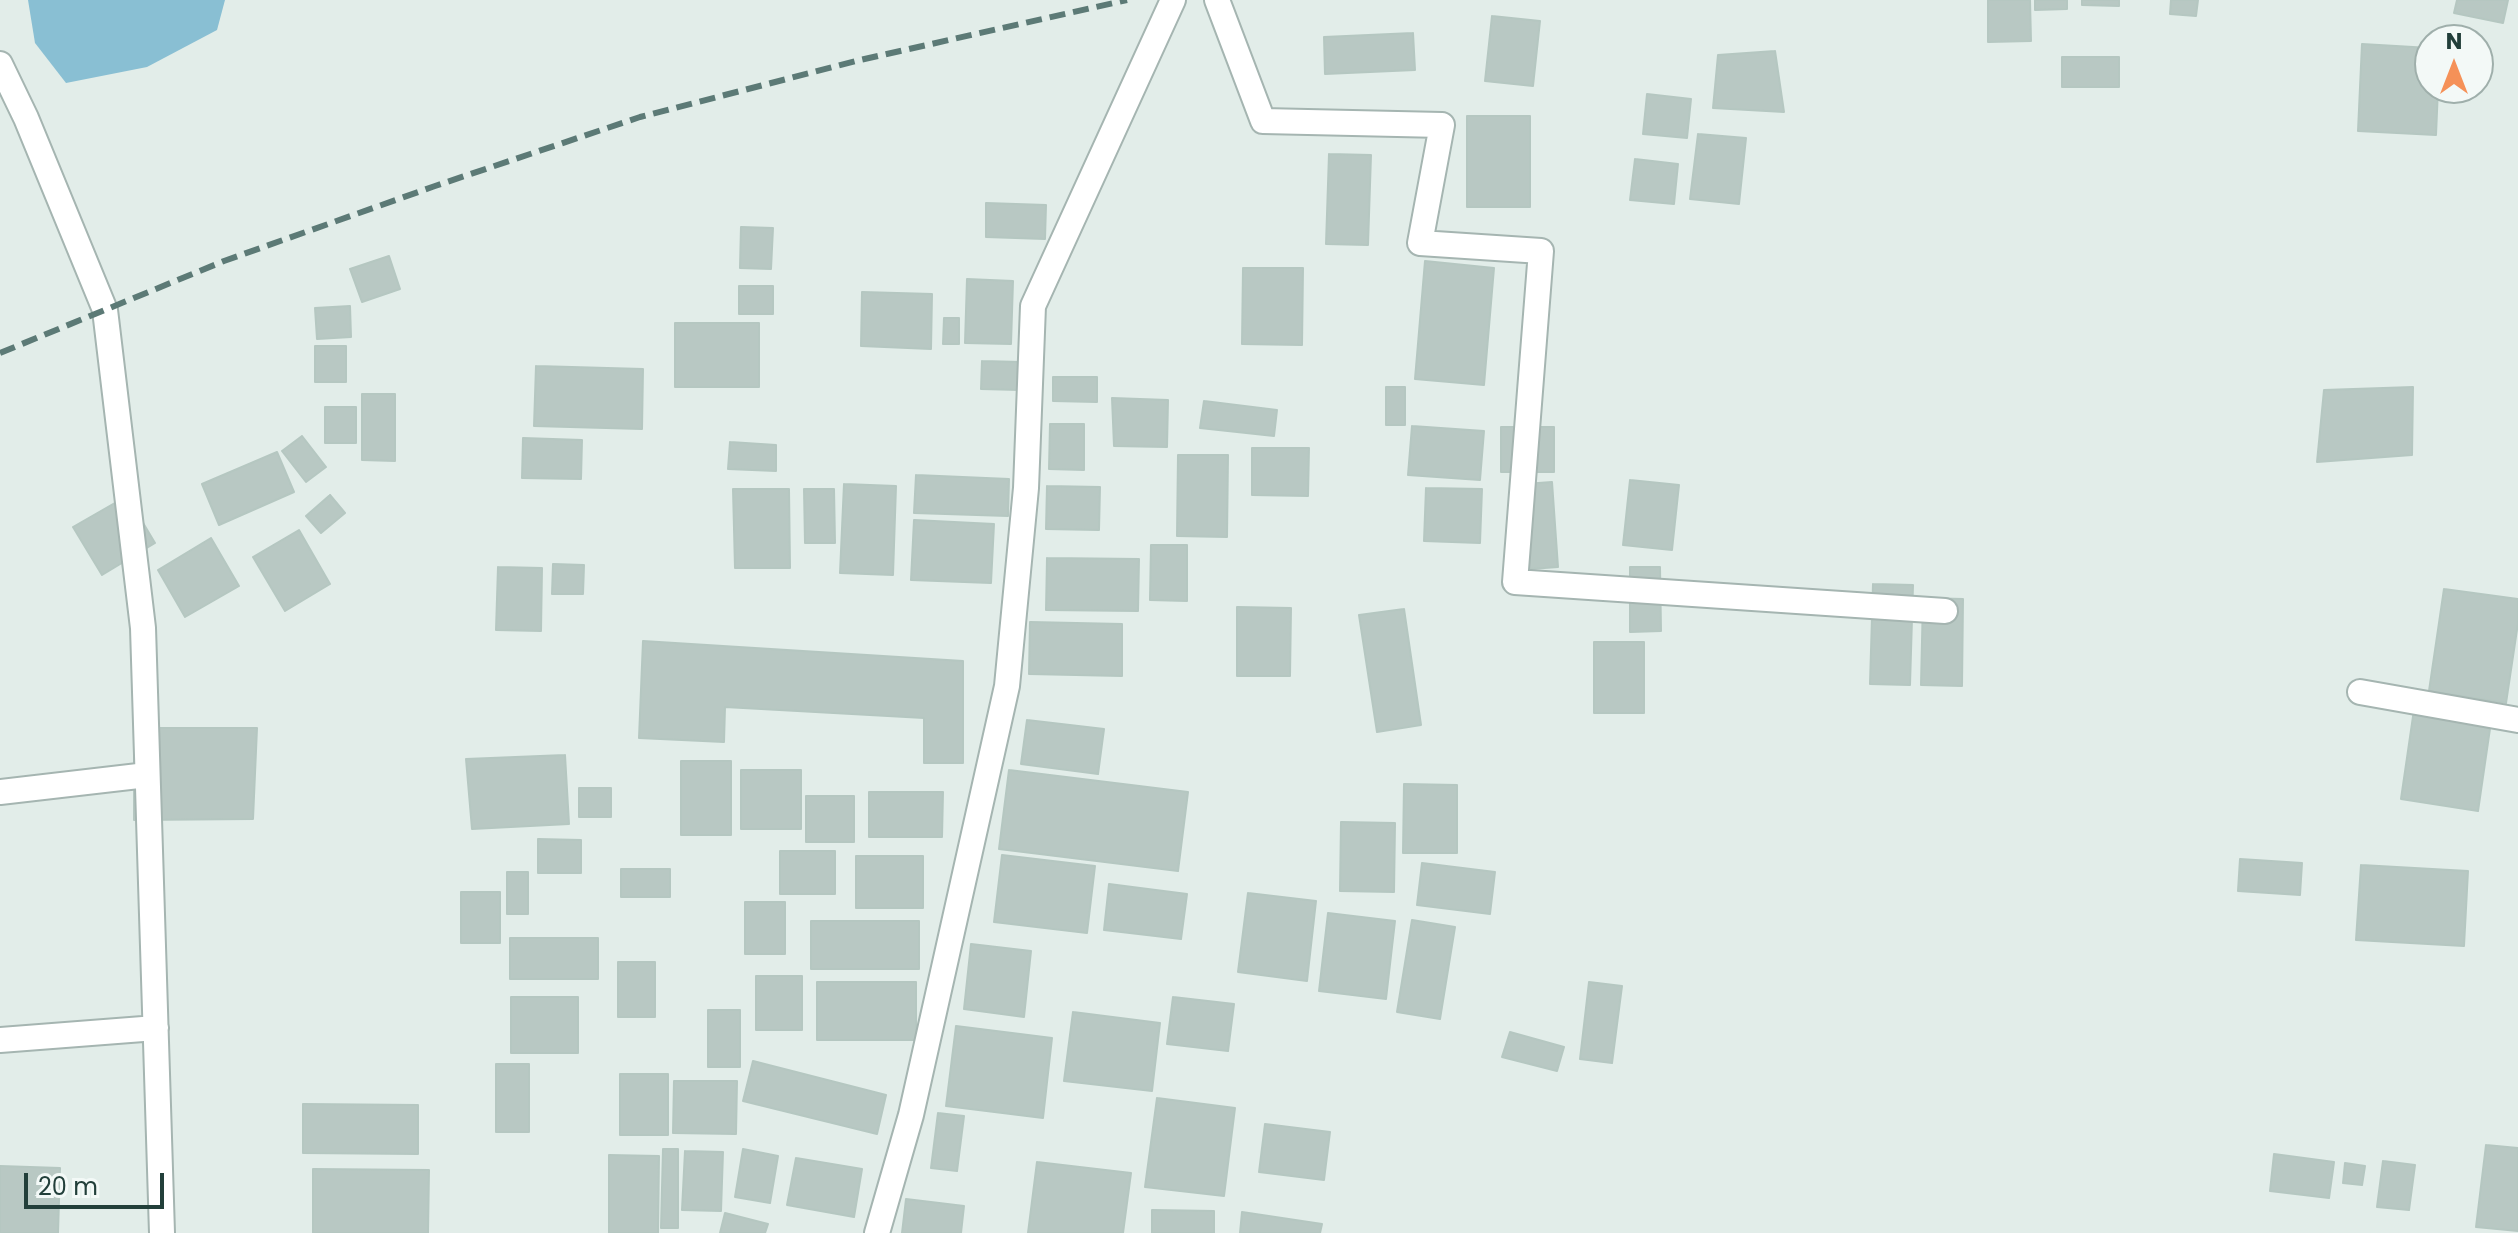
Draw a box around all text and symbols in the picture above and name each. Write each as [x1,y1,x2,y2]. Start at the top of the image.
north arrow [2414,24,2494,104]
text: N [2446,26,2462,57]
scale bar [28,1157,168,1207]
text: 20 m [38,1170,98,1203]

